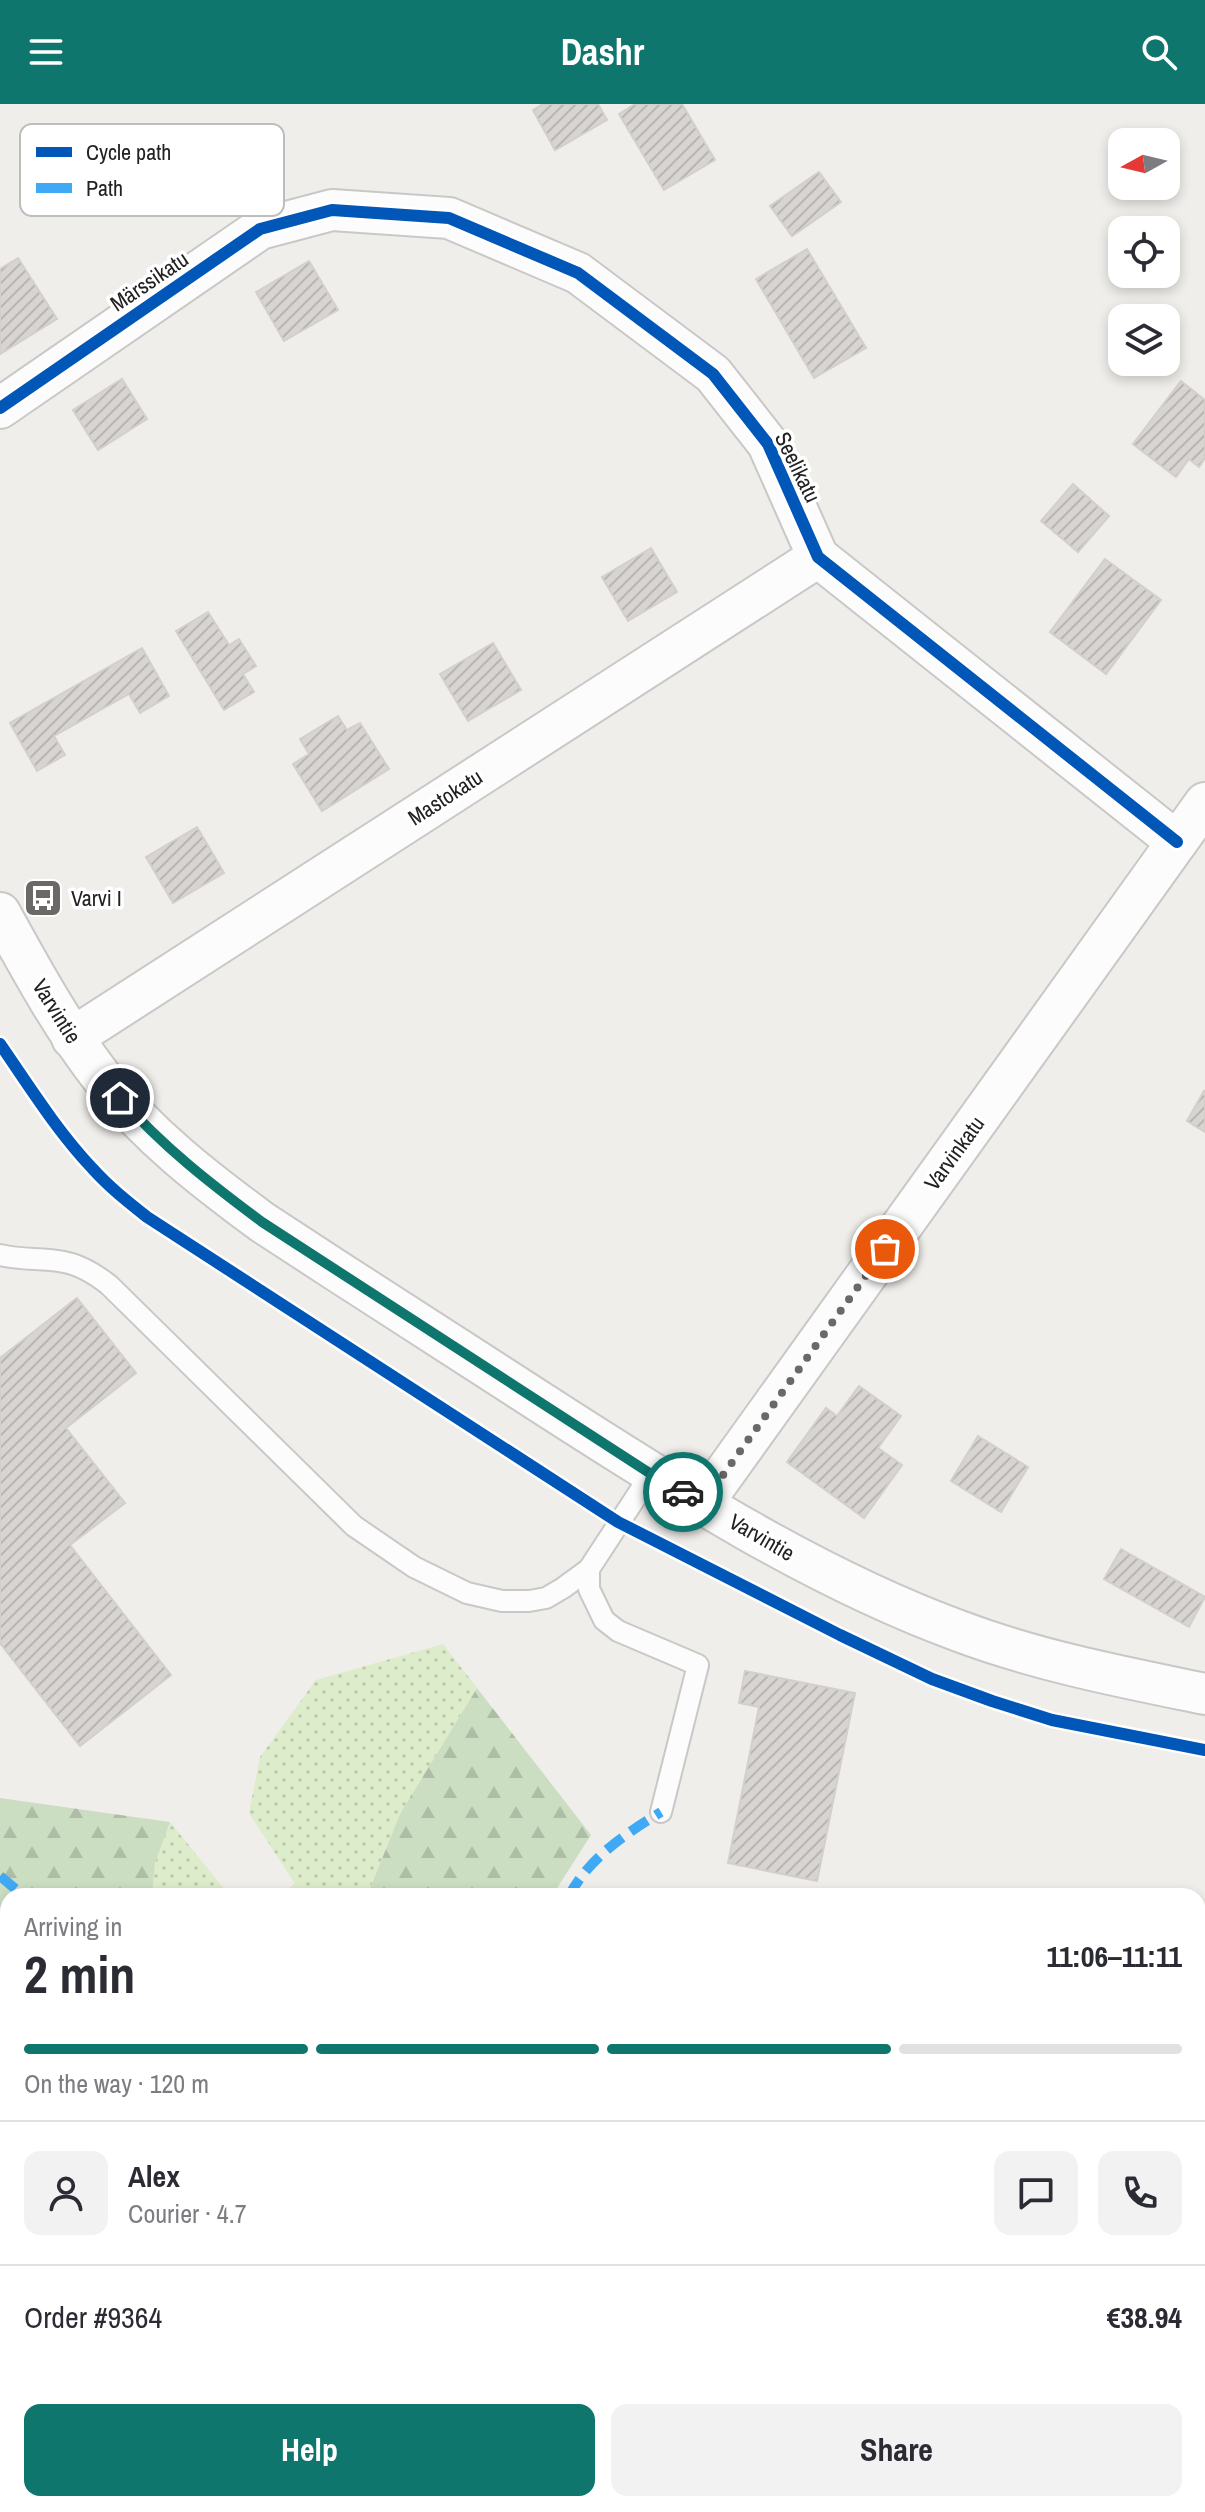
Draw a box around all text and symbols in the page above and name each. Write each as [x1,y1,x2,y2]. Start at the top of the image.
text: Dashr [561,28,644,76]
icon: menu [24,30,68,74]
icon: search [1137,30,1181,74]
legend [20,124,284,216]
north arrow [1108,128,1180,200]
map controls [1108,128,1180,376]
text: Cycle path [86,137,171,167]
text: Path [86,173,123,203]
button: locate [1108,216,1180,288]
street label: Märssikatu [104,244,194,318]
button: layers [1108,304,1180,376]
street label: Seelikatu [768,427,828,507]
street label: Mastokatu [402,762,488,832]
bus stop icon: Varvi I [22,877,64,919]
place label: Varvi I [71,883,122,913]
street label: Varvintie [25,973,89,1049]
pin [86,1064,154,1132]
icon: home [98,1076,142,1120]
street label: Varvinkatu [917,1110,991,1196]
pin [851,1215,919,1283]
icon: bag [863,1227,907,1271]
courier [643,1452,723,1532]
icon: car [661,1470,705,1514]
street label: Varvintie [724,1506,800,1568]
text: Arriving in [24,1909,122,1944]
text: 11:06–11:11 [1047,1936,1182,1976]
text: 2 min [24,1939,135,2009]
text: On the way · 120 m [24,2066,209,2101]
button: person [24,2151,108,2235]
button: chat [994,2151,1078,2235]
button: phone [1098,2151,1182,2235]
text: Alex [128,2156,180,2196]
text: Courier · 4.7 [128,2196,247,2231]
text: Order #9364 [24,2297,162,2337]
text: €38.94 [1107,2297,1182,2337]
button: Help [24,2404,595,2496]
button: Share [611,2404,1182,2496]

